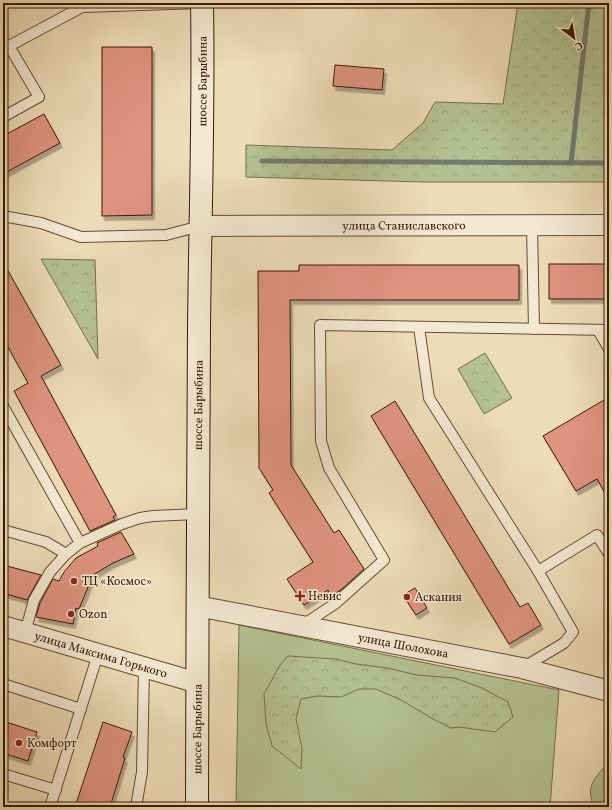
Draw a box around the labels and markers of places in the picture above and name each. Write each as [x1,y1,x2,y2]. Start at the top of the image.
place label: ТЦ «Космос» [82,574,152,590]
marker: ТЦ «Космос» [69,576,79,586]
place label: Невис [308,589,341,605]
place label: Аскания [415,590,462,606]
marker: Невис [295,591,305,601]
marker: Аскания [402,592,412,602]
place label: Ozon [79,607,107,623]
marker: Ozon [66,609,76,619]
place label: Комфорт [27,736,77,752]
marker: Комфорт [14,738,24,748]

